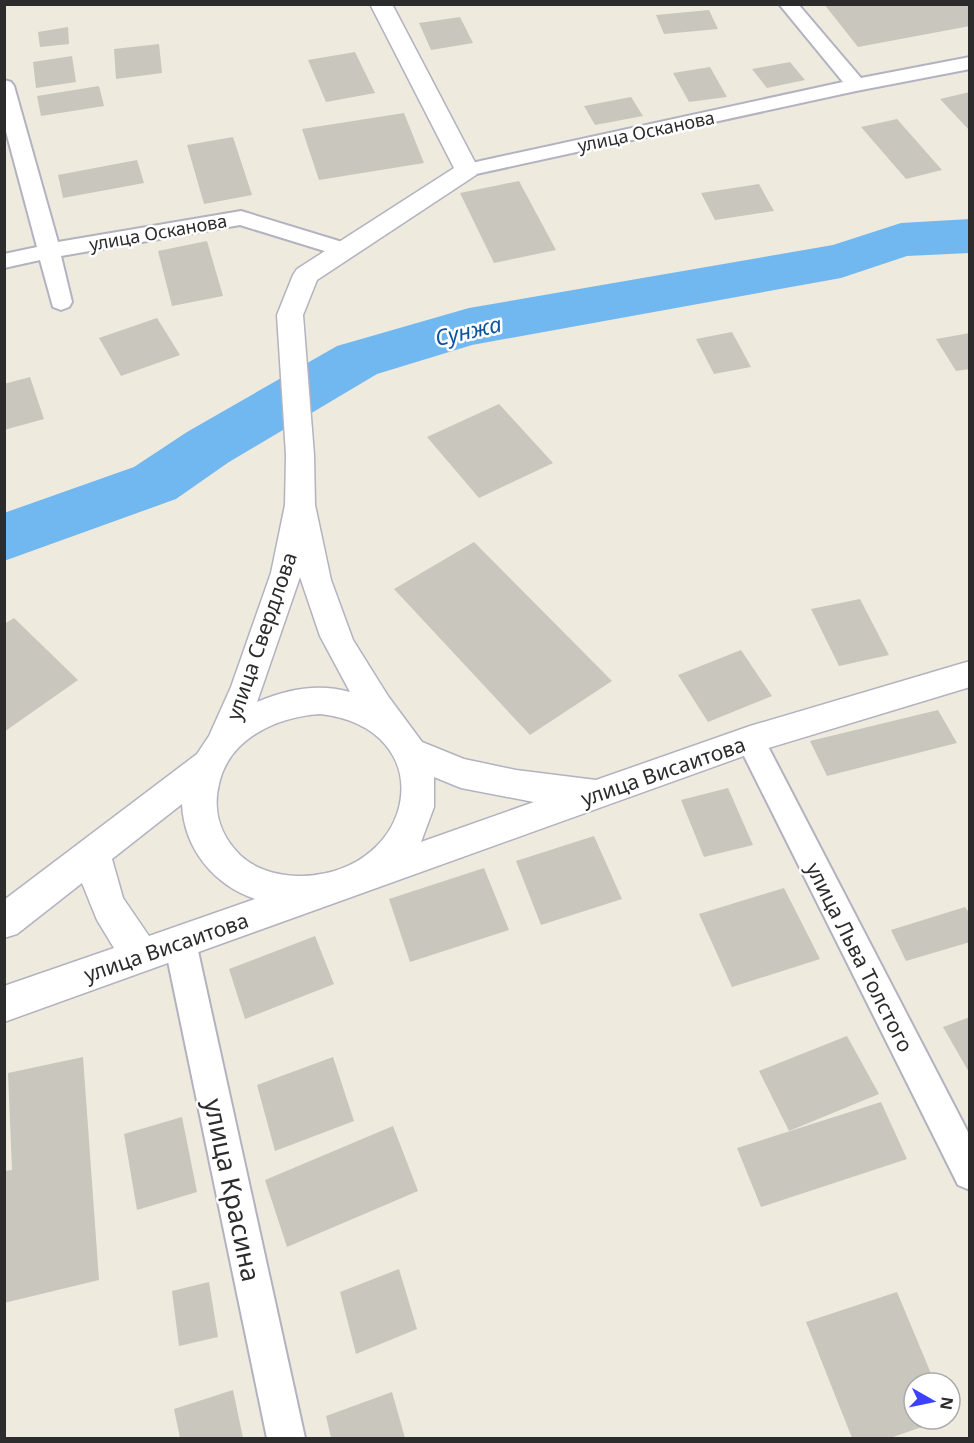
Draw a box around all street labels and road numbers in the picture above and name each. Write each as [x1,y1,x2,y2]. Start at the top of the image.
street label: улица Осканова [575,105,717,157]
street label: улица Осканова [87,208,229,256]
street label: улица Свердлова [219,548,303,724]
street label: улица Висаитова [577,730,749,812]
street label: улица Льва Толстого [800,857,920,1057]
street label: улица Висаитова [80,906,252,988]
street label: улица Красина [196,1095,270,1285]

